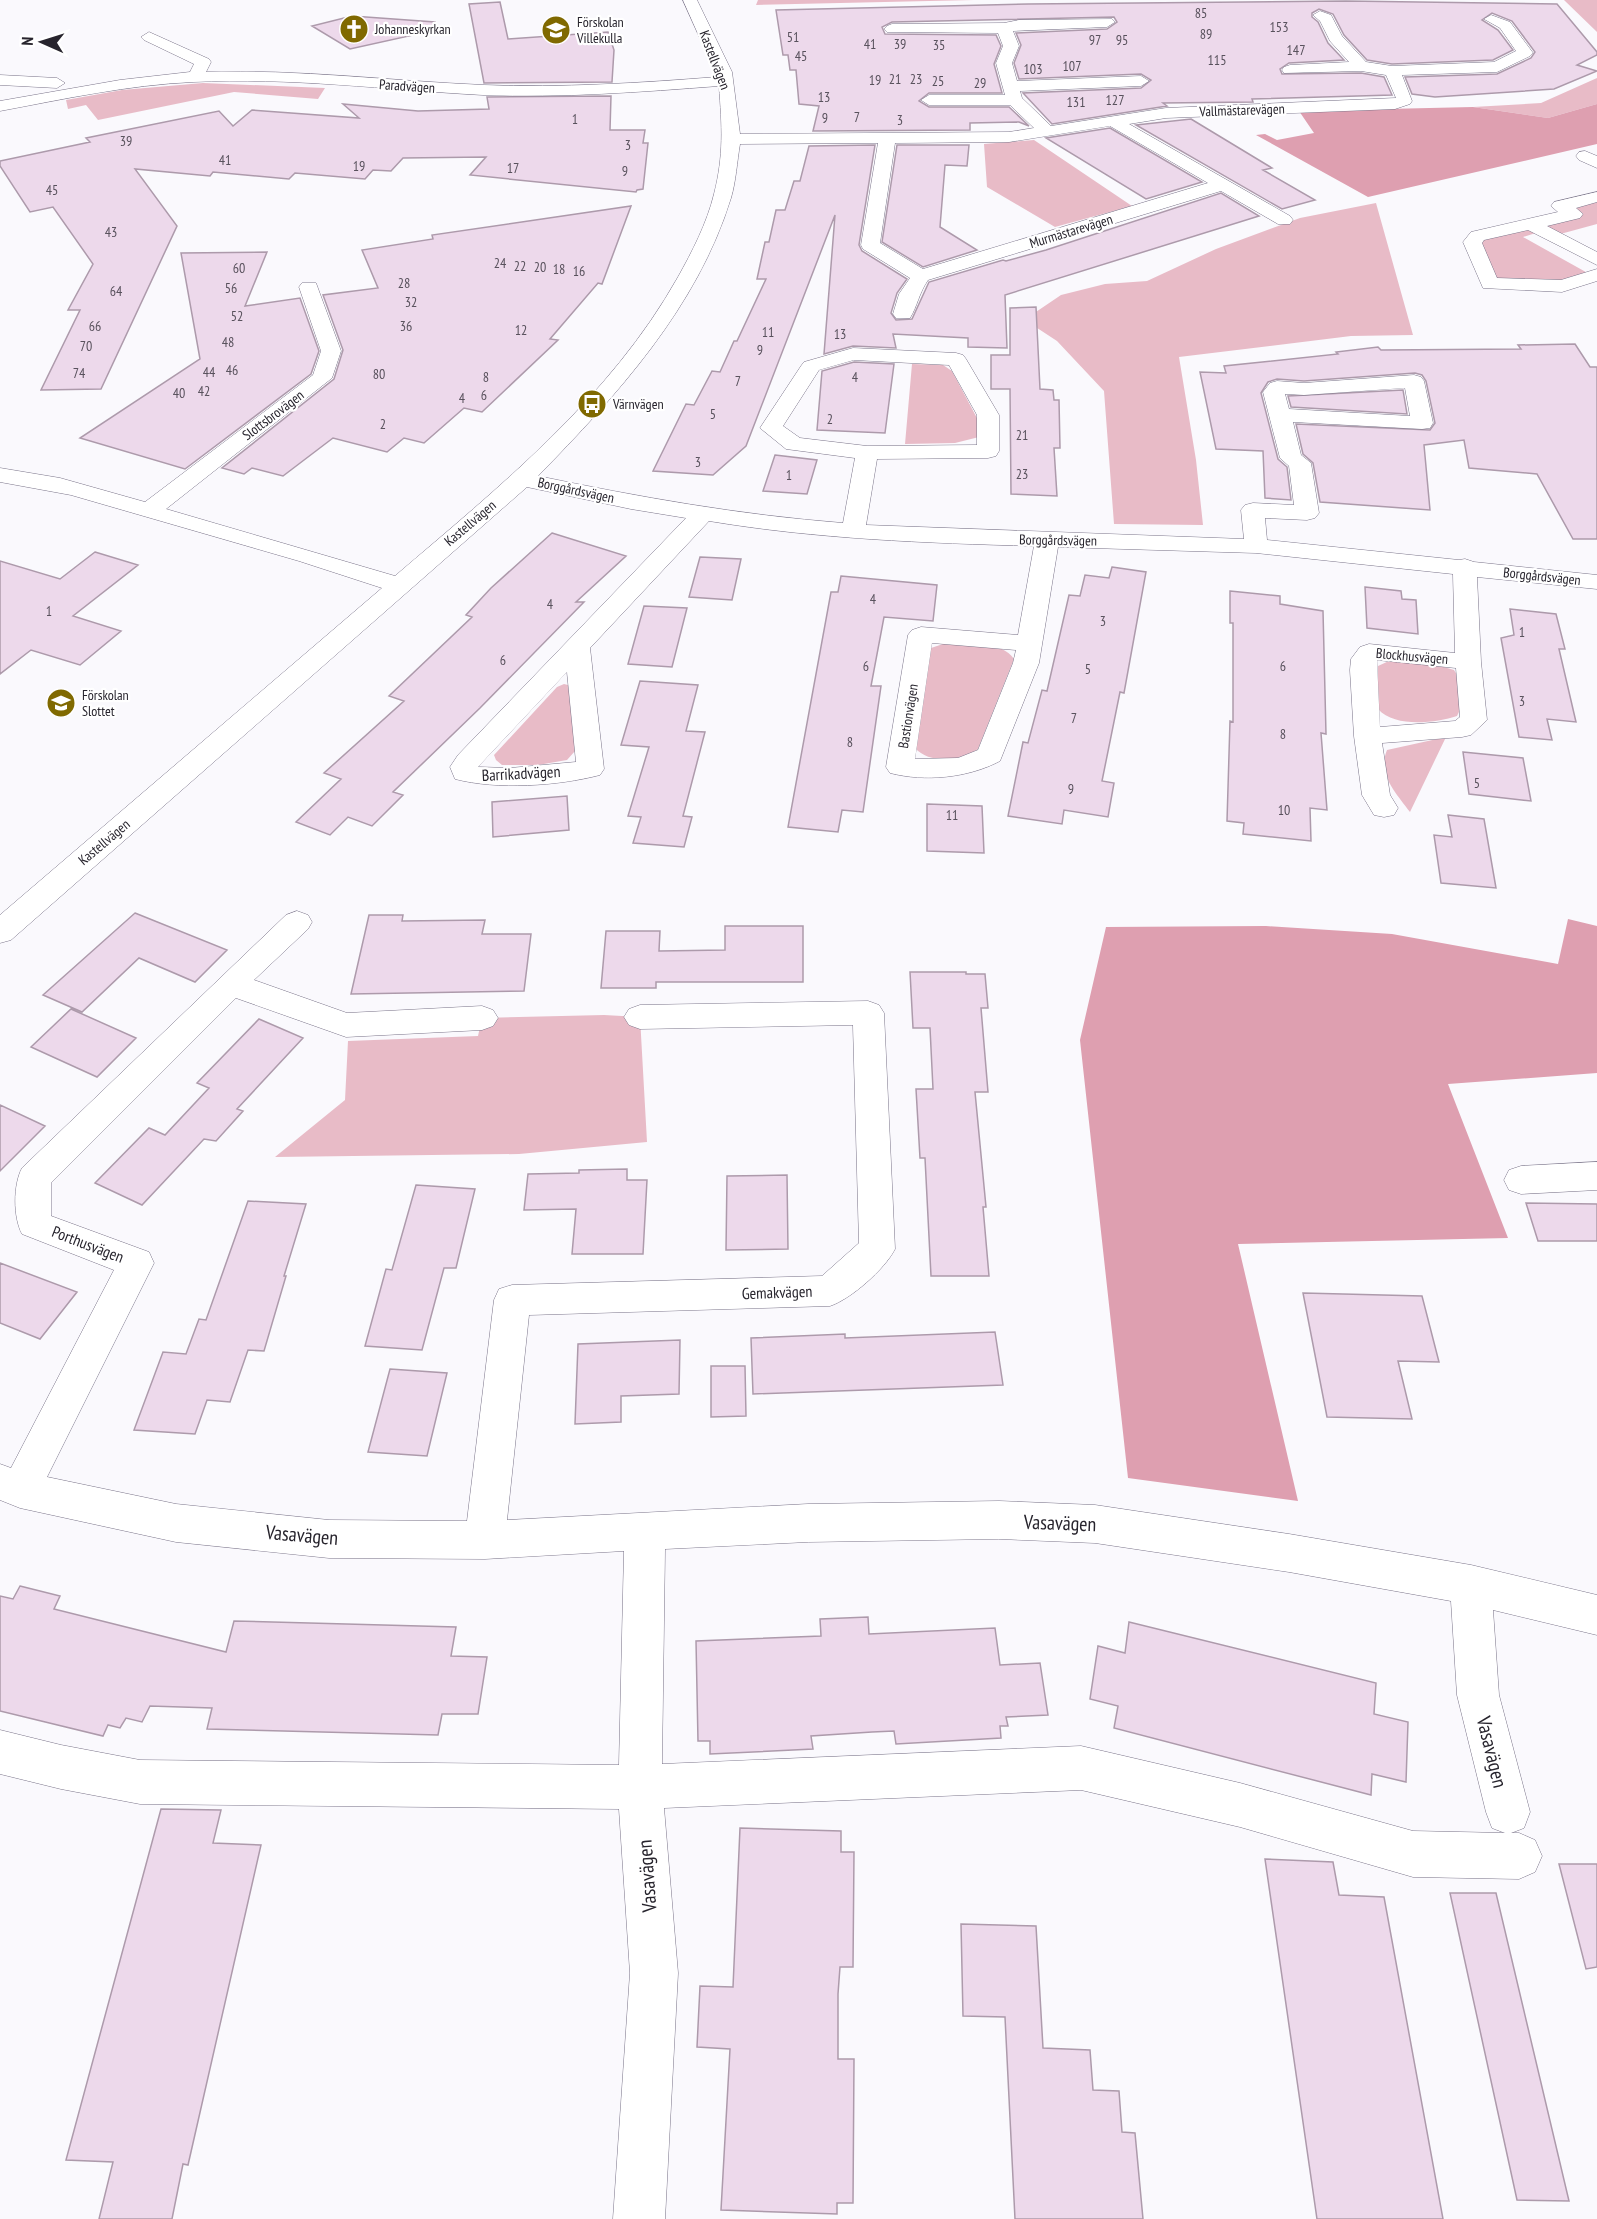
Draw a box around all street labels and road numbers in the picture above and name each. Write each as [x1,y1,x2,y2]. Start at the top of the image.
street label: Kastellvägen [695,28,735,92]
street label: Paradvägen [378,75,436,97]
street label: Vallmästarevägen [1198,100,1285,121]
street label: Murmästarevägen [1027,210,1115,252]
street label: Slottsbrovägen [239,386,307,444]
street label: Borggårdsvägen [536,473,616,507]
street label: Kastellvägen [440,496,500,550]
street label: Borggårdsvägen [1019,530,1097,550]
street label: Borggårdsvägen [1502,563,1582,589]
street label: Blockhusvägen [1375,644,1449,668]
street label: Bastionvägen [894,682,922,750]
street label: Barrikadvägen [481,761,561,785]
street label: Kastellvägen [74,815,134,869]
street label: Porthusvägen [49,1221,127,1267]
street label: Gemakvägen [741,1281,813,1303]
street label: Vasavägen [1022,1509,1097,1537]
street label: Vasavägen [264,1519,339,1551]
street label: Vasavägen [1470,1713,1513,1790]
street label: Vasavägen [631,1839,663,1914]

